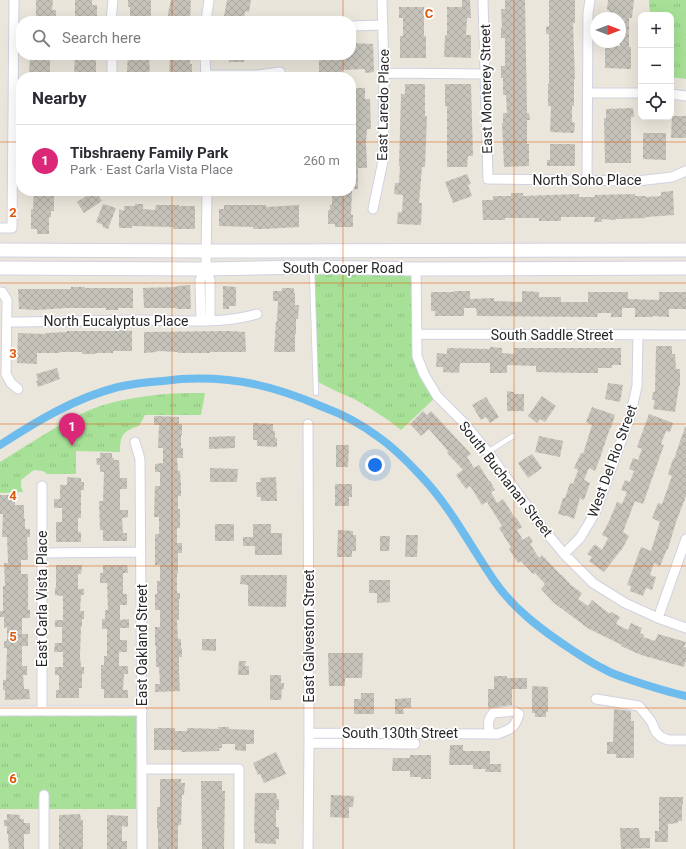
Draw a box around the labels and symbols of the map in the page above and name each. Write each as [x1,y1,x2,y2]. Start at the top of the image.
text: C [425,6,434,21]
north arrow [590,12,626,48]
street label: East Monterey Street [477,24,495,154]
street label: East Laredo Place [374,49,392,161]
street label: North Soho Place [533,172,641,188]
text: 2 [9,205,17,220]
street label: South Cooper Road [283,260,403,276]
street label: North Eucalyptus Place [44,313,188,329]
street label: South Saddle Street [491,327,614,343]
text: 3 [9,346,17,361]
street label: West Del Rio Street [584,402,640,520]
pin: 1 [59,413,85,446]
street label: South Buchanan Street [456,418,556,540]
your location [365,455,385,475]
text: 4 [9,488,17,503]
street label: East Carla Vista Place [34,531,50,667]
street label: East Galveston Street [301,569,317,703]
street label: East Oakland Street [134,583,150,706]
text: 5 [9,629,17,644]
street label: South 130th Street [342,725,458,741]
text: 6 [9,771,17,786]

